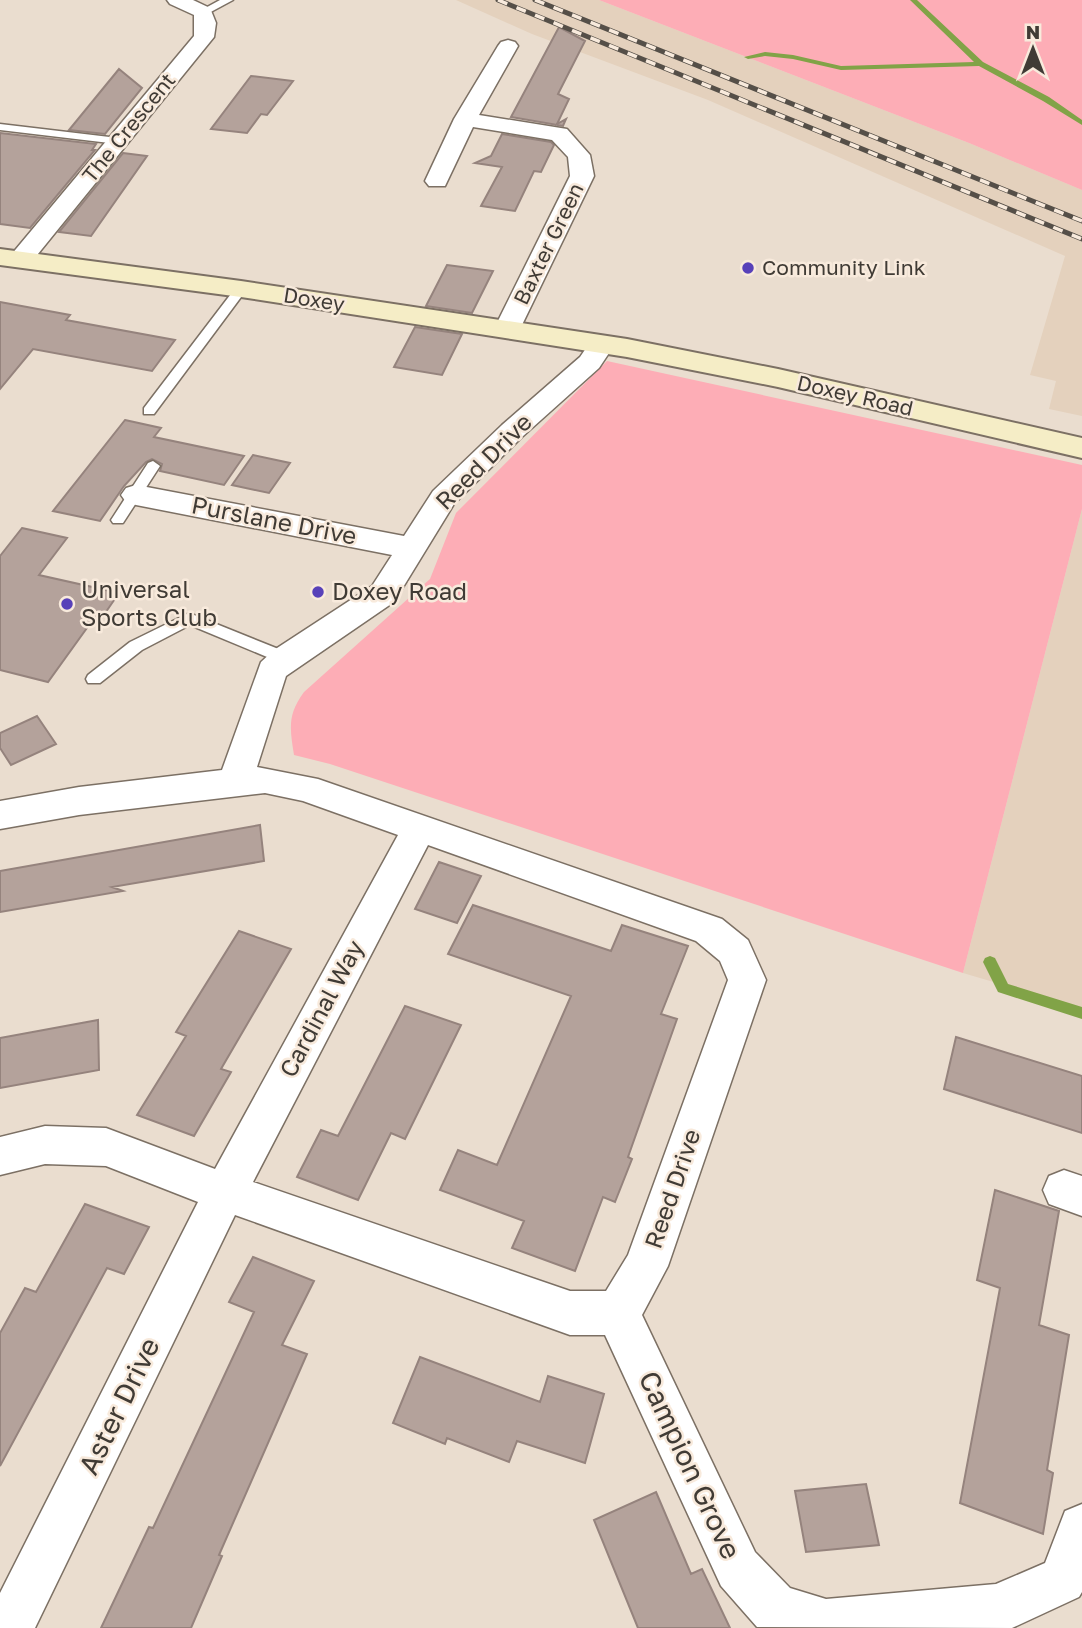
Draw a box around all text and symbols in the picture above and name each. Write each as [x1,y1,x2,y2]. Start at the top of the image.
north arrow [998,14,1068,84]
text: N [1026,20,1040,43]
street label: The Crescent [76,67,180,187]
street label: Baxter Green [507,179,589,309]
place label: Community Link [762,254,926,280]
marker: Community Link [740,260,756,276]
street label: Doxey [282,281,347,317]
street label: Doxey Road [795,369,916,421]
street label: Reed Drive [429,407,537,515]
street label: Purslane Drive [189,489,359,550]
place label: Universal Sports Club [81,574,217,631]
place label: Doxey Road [332,576,467,605]
marker: Doxey Road [310,584,326,600]
marker: Universal Sports Club [59,596,75,612]
street label: Cardinal Way [272,935,369,1082]
street label: Reed Drive [638,1125,706,1252]
street label: Aster Drive [71,1332,166,1480]
street label: Campion Grove [633,1366,748,1564]

